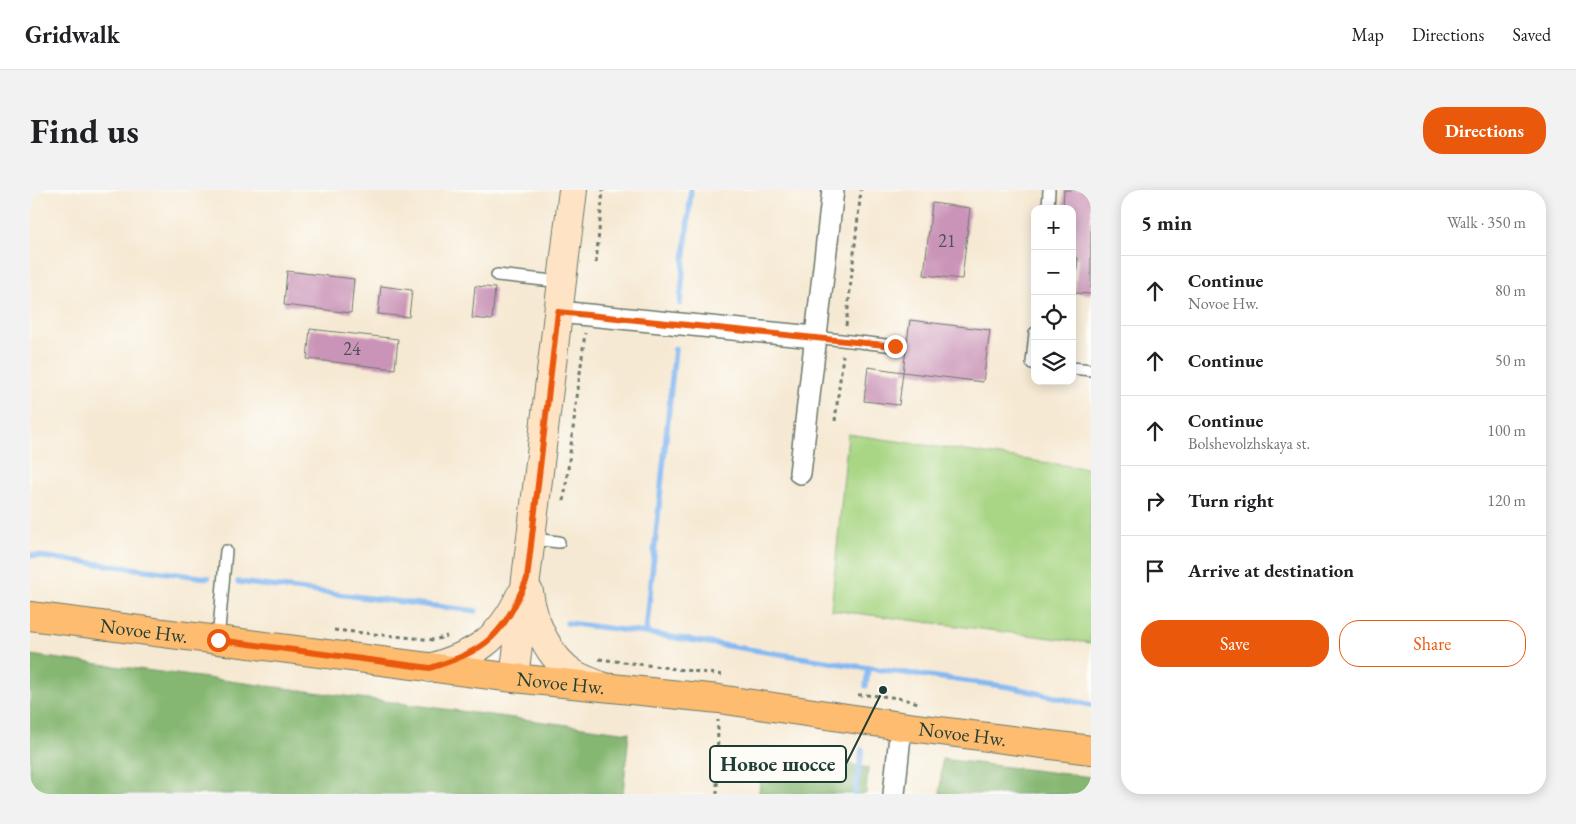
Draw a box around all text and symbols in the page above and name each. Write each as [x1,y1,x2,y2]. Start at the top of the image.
text: Gridwalk [25,19,120,50]
text: Map [1352,23,1384,46]
text: Directions [1412,23,1484,46]
text: Saved [1512,23,1551,46]
button: Directions [1423,107,1546,154]
text: Find us [30,108,139,153]
map controls [1031,205,1076,385]
button: + [1031,205,1076,250]
text: 5 min [1141,209,1192,236]
text: Walk · 350 m [1447,212,1526,233]
house number: 21 [938,229,956,252]
button: − [1031,250,1076,295]
text: Continue [1188,268,1263,293]
icon: ahead [1141,277,1169,305]
text: 80 m [1495,280,1526,301]
text: Novoe Hw. [1188,293,1259,314]
button: locate [1031,295,1076,340]
route end [884,335,907,358]
house number: 24 [343,337,361,360]
button: layers [1031,340,1076,385]
icon: ahead [1141,347,1169,375]
text: Continue [1188,348,1263,373]
text: 50 m [1495,350,1526,371]
text: Continue [1188,408,1263,433]
icon: ahead [1141,417,1169,445]
text: 100 m [1487,420,1526,441]
text: Bolshevolzhskaya st. [1188,433,1310,454]
icon: right [1141,487,1169,515]
text: Turn right [1188,488,1274,513]
text: 120 m [1487,490,1526,511]
icon: arrive [1141,557,1169,585]
text: Arrive at destination [1188,558,1354,583]
street label: Novoe Hw. [98,612,190,649]
button: Save [1141,620,1329,667]
button: Share [1339,620,1526,667]
route start [207,629,230,652]
street label: Novoe Hw. [515,665,606,700]
street label: Novoe Hw. [917,715,1008,752]
callout: Новое шоссе [710,746,846,782]
text: Новое шоссе [720,750,836,777]

